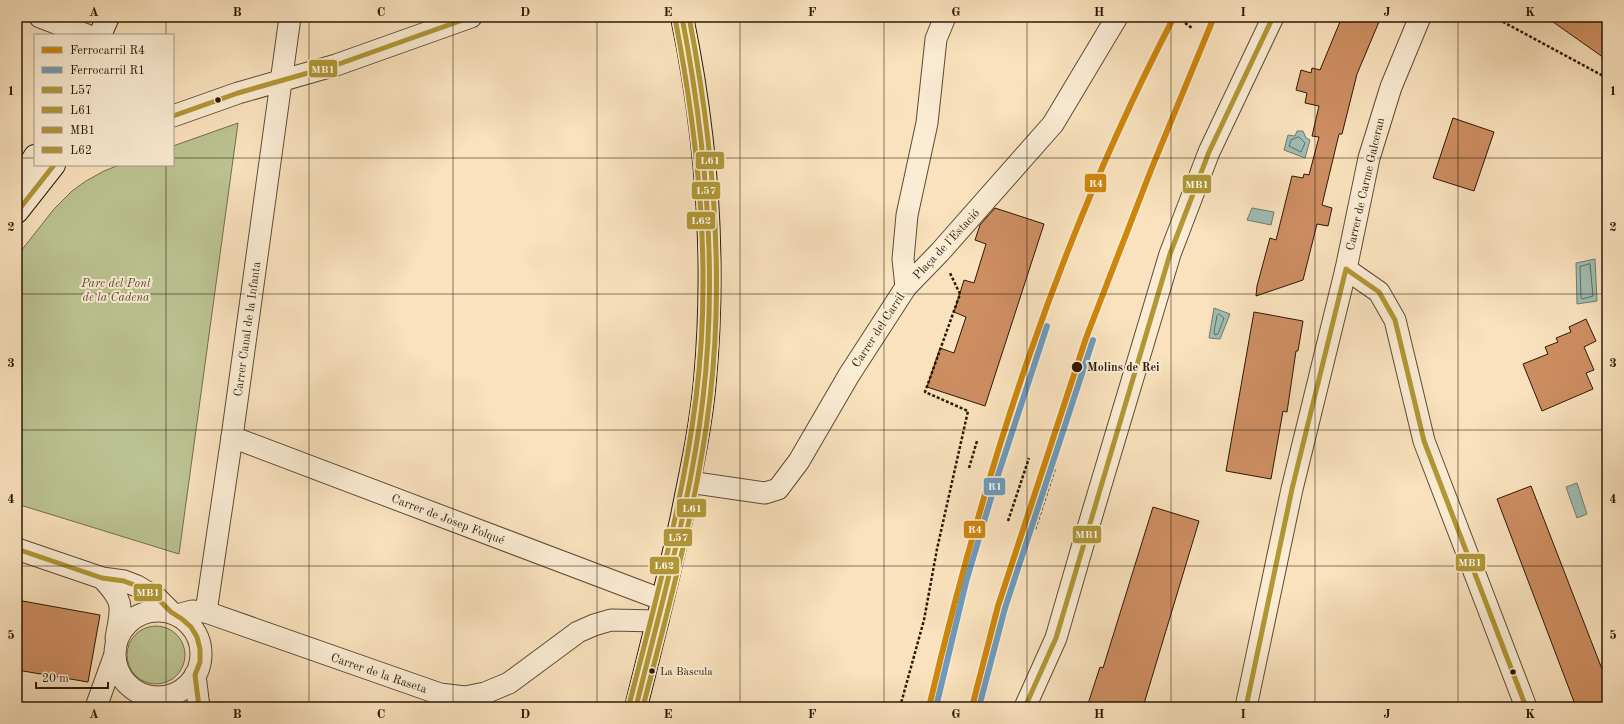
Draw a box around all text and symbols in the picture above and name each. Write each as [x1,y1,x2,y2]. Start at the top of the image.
text: A [89,6,99,19]
text: B [232,6,242,19]
text: C [377,6,385,19]
text: D [520,6,530,19]
text: E [664,6,673,19]
text: F [808,6,817,19]
text: G [951,6,961,19]
text: H [1094,6,1105,19]
text: I [1240,6,1246,19]
text: J [1383,6,1391,19]
text: K [1525,6,1535,19]
legend [34,34,174,166]
text: Ferrocarril R4 [70,45,145,57]
line badge: MB1 [308,59,338,78]
text: Ferrocarril R1 [70,65,145,77]
text: MB1 [311,65,335,76]
text: L57 [70,84,92,97]
text: 1 [7,85,15,98]
text: 1 [1609,85,1617,98]
unlabelled marker [213,95,223,105]
text: L61 [70,105,92,117]
street label: Carrer de Carme Galceran [1345,116,1387,252]
text: MB1 [70,125,95,137]
text: L62 [70,145,92,157]
line badge: L61 [695,151,725,170]
text: L61 [700,156,720,167]
line badge: R4 [1084,173,1107,193]
line badge: MB1 [1182,174,1212,194]
text: R4 [1089,179,1103,190]
text: MB1 [1185,180,1209,191]
line badge: L57 [691,181,721,200]
text: L57 [696,186,716,197]
street label: Plaça de l'Estació [911,207,982,282]
line badge: L62 [686,211,716,230]
text: L62 [691,216,711,227]
text: 2 [7,221,15,234]
text: 2 [1609,221,1617,234]
street label: Carrer Canal de la Infanta [233,261,263,397]
park label: Parc del Pont de la Cadena [80,278,151,304]
street label: Carrer del Carril [850,291,907,370]
text: 3 [7,357,15,370]
text: 3 [1609,357,1617,370]
marker: Molins de Rei [1070,360,1084,374]
place label: Molins de Rei [1087,362,1160,374]
line badge: R1 [983,477,1006,496]
text: R1 [988,482,1002,493]
text: 4 [7,493,15,506]
street label: Carrer de Josep Folqué [390,493,506,547]
text: 4 [1609,493,1617,506]
line badge: L61 [676,498,707,518]
text: L61 [682,504,702,515]
line badge: R4 [963,520,986,539]
text: R4 [968,525,982,536]
line badge: MB1 [1072,525,1102,544]
line badge: L57 [663,528,693,547]
text: MB1 [1075,530,1099,541]
text: L57 [668,533,688,544]
line badge: MB1 [1455,553,1486,572]
line badge: L62 [649,556,680,575]
text: MB1 [1458,558,1482,569]
text: L62 [654,561,674,572]
line badge: MB1 [133,583,163,602]
text: MB1 [136,588,160,599]
text: 5 [7,629,15,642]
text: 5 [1609,629,1617,642]
street label: Carrer de la Raseta [329,652,428,696]
scale bar [36,664,108,690]
marker: La Bàscula [647,666,657,676]
place label: La Bàscula [660,667,713,678]
unlabelled marker [1508,667,1518,677]
text: 20 m [42,673,69,685]
text: A [89,708,99,721]
text: B [232,708,242,721]
text: C [377,708,385,721]
text: D [520,708,530,721]
text: E [664,708,673,721]
text: F [808,708,817,721]
text: G [951,708,961,721]
text: H [1094,708,1105,721]
text: I [1240,708,1246,721]
text: J [1383,708,1391,721]
text: K [1525,708,1535,721]

